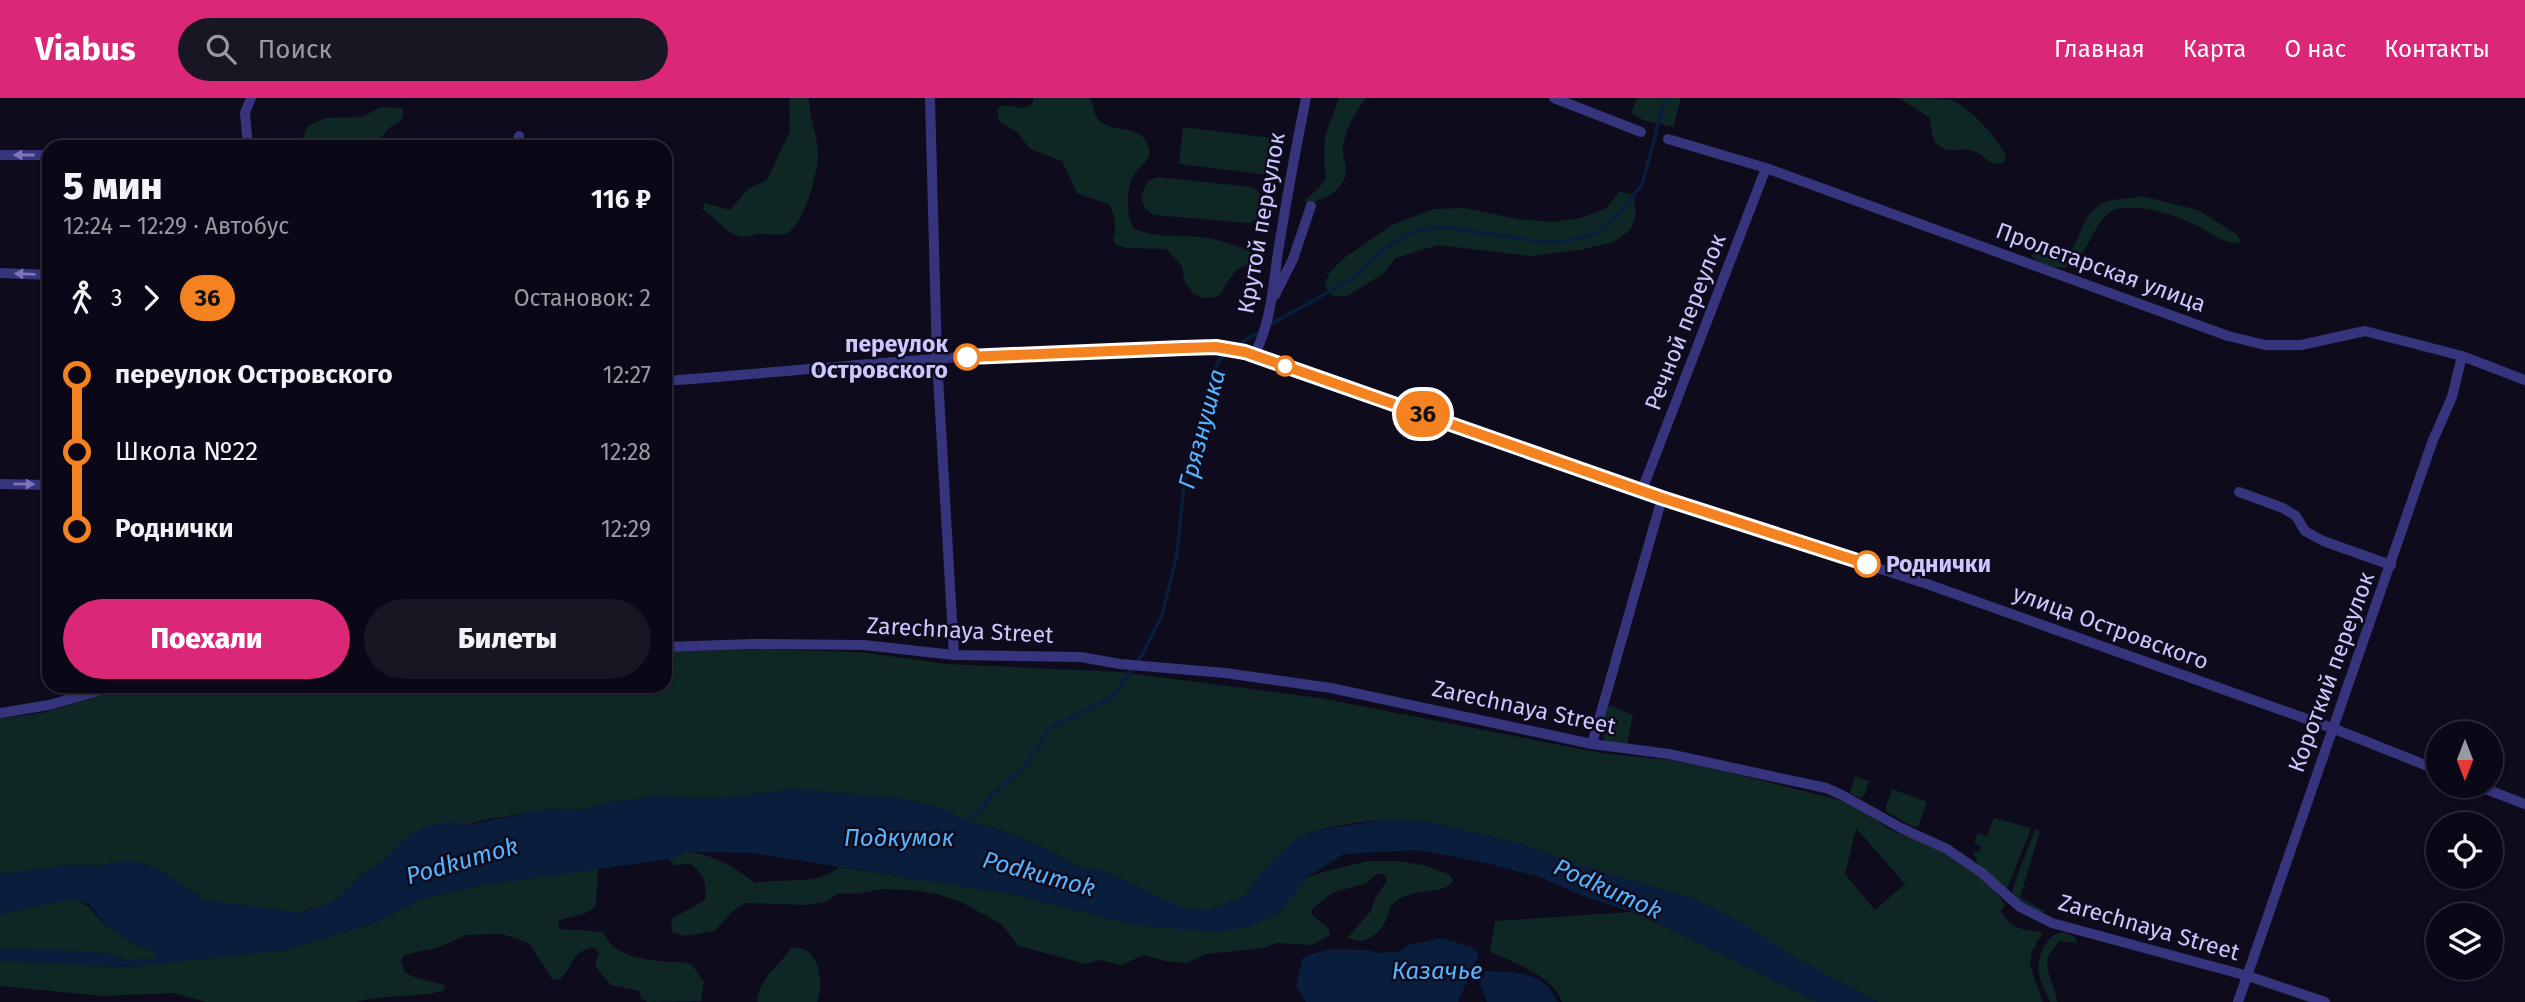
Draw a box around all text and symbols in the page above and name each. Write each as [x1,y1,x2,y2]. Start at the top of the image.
search box [178,18,668,81]
text: Viabus [35,29,136,69]
icon: search [202,30,240,68]
text: Поиск [258,34,332,65]
text: Главная [2054,35,2145,63]
text: Карта [2183,35,2246,63]
text: О нас [2284,35,2346,63]
text: Контакты [2384,35,2490,63]
street label: Крутой переулок [1231,130,1291,316]
one-way arrow [13,149,35,161]
text: 5 мин [63,163,162,209]
text: 116 ₽ [591,184,651,215]
text: 12:24 – 12:29 · Автобус [63,212,289,240]
street label: Пролетарская улица [1992,216,2210,318]
street label: Речной переулок [1638,230,1732,414]
one-way arrow [13,268,35,279]
icon: walk [63,279,101,317]
icon: forward [132,279,170,317]
text: 3 [111,284,122,312]
text: 36 [194,284,221,312]
text: Остановок: 2 [514,284,651,312]
place label: переулок Островского [811,330,948,384]
marker: переулок Островского [954,344,980,370]
unlabelled marker [1275,356,1295,376]
text: переулок Островского [115,359,393,390]
text: 12:27 [603,361,651,389]
water label: Грязнушка [1173,366,1231,492]
line badge: 36 [1392,391,1454,437]
text: 36 [1410,400,1436,428]
text: Школа №22 [115,436,258,467]
text: 12:28 [600,438,651,466]
one-way arrow [14,479,36,490]
text: Роднички [115,513,234,544]
text: 12:29 [601,515,651,543]
place label: Роднички [1886,550,1991,578]
marker: Роднички [1854,551,1880,577]
street label: Короткий переулок [2282,568,2380,776]
street label: улица Островского [2009,579,2213,675]
button: Поехали [63,599,350,679]
button: Билеты [364,599,651,679]
street label: Zarechnaya Street [866,611,1055,649]
street label: Zarechnaya Street [1430,674,1619,740]
north arrow [2426,721,2502,798]
map controls [2426,721,2503,980]
button: locate [2426,812,2503,889]
water label: Подкумок [844,824,954,852]
water label: Podkumok [403,832,521,890]
water label: Podkumok [980,846,1098,902]
water label: Podkumok [1550,853,1666,925]
street label: Zarechnaya Street [2055,888,2243,966]
button: layers [2426,903,2503,980]
water label: Казачье [1392,957,1482,985]

